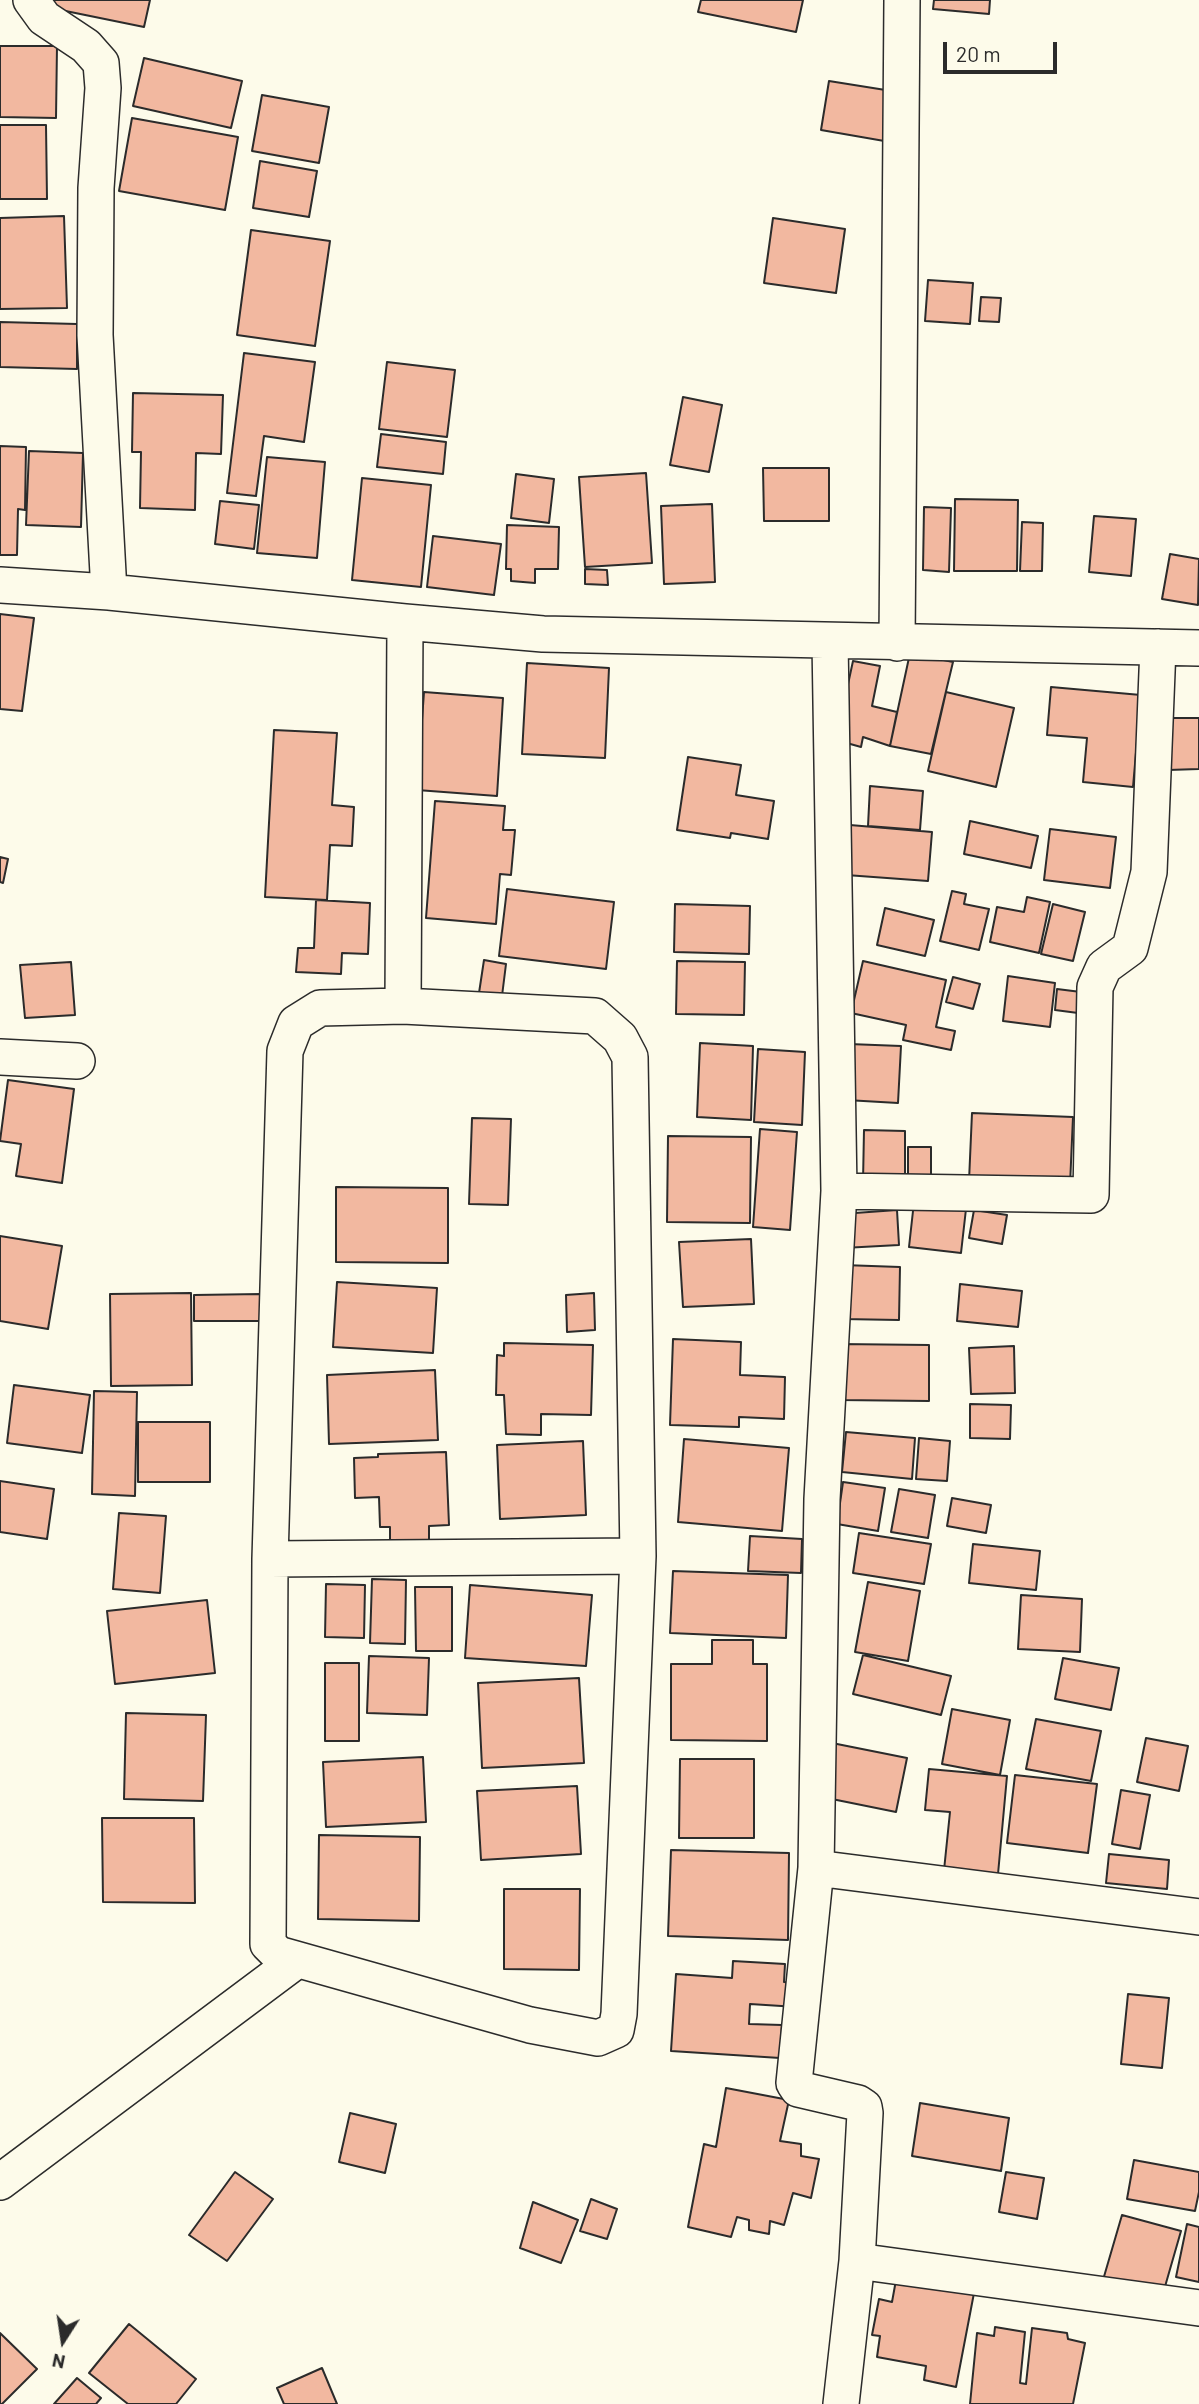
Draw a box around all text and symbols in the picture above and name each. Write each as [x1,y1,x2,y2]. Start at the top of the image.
scale bar [947,28,1061,72]
text: 20 m [956,41,1001,66]
north arrow [28,2306,98,2376]
text: N [50,2349,67,2375]

